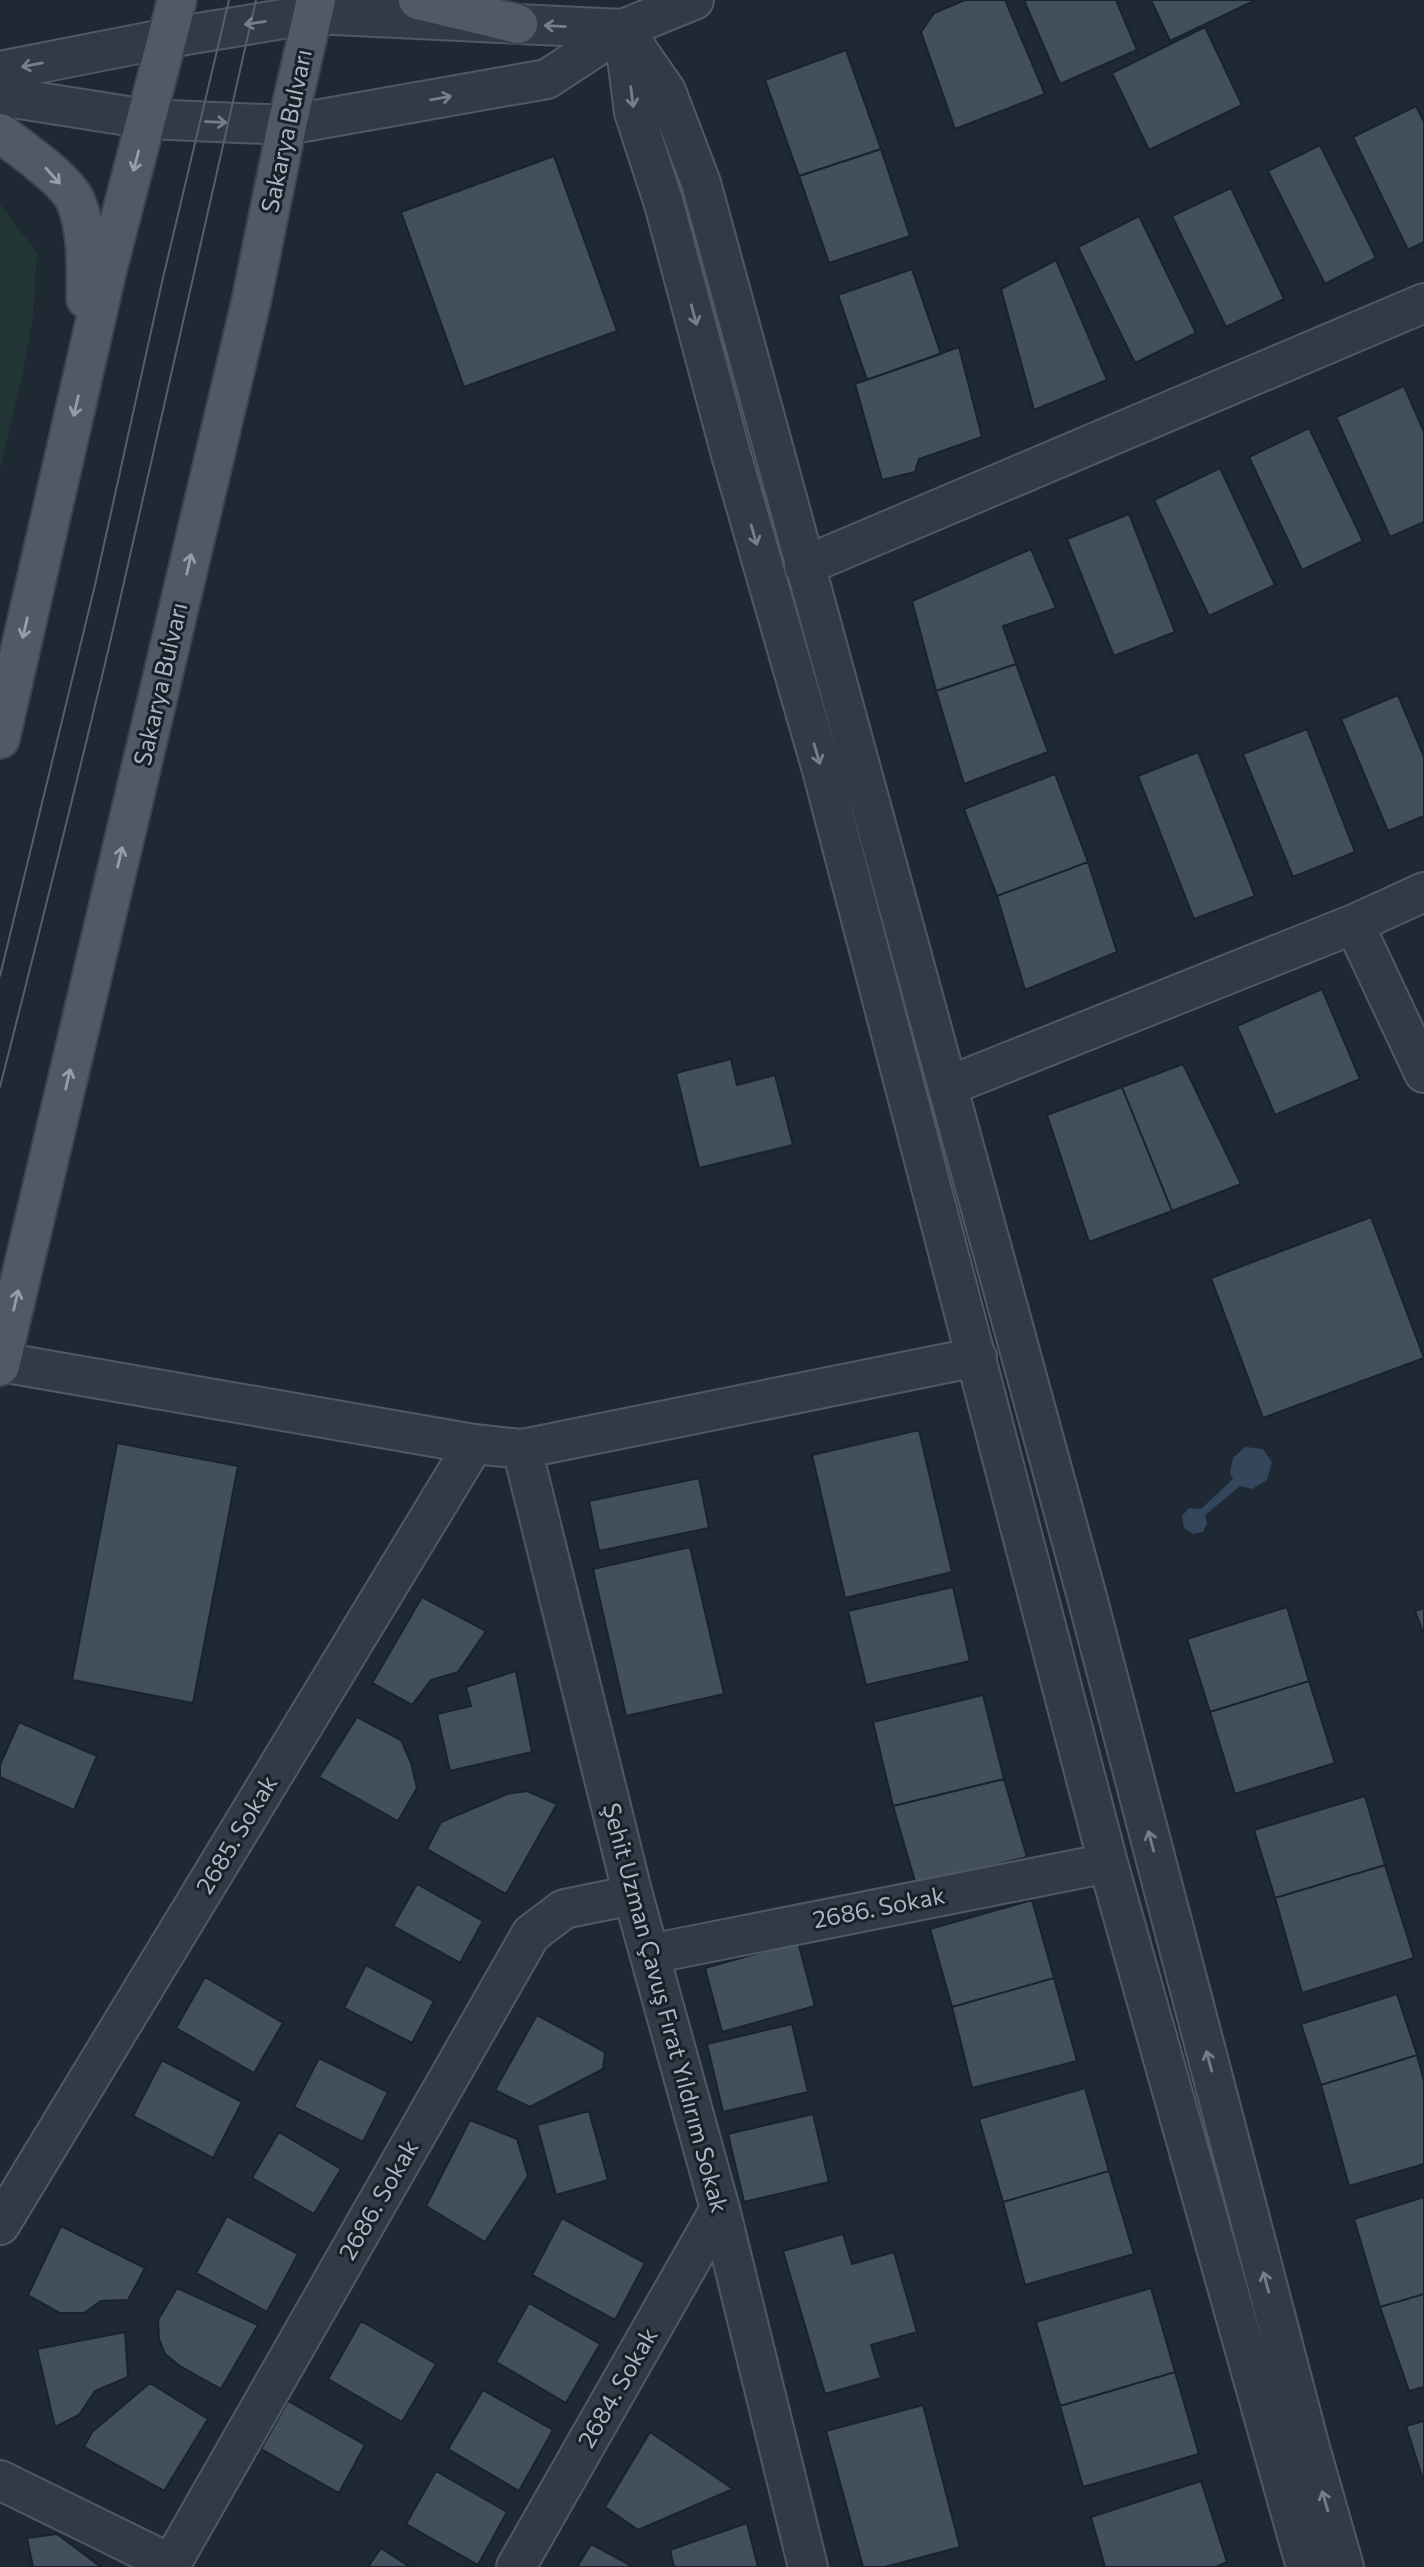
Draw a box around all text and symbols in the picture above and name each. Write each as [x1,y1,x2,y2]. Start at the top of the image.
one-way arrow [244,17,267,30]
one-way arrow [544,19,567,32]
street label: Sakarya Bulvarı [254,46,317,215]
one-way arrow [21,58,44,72]
one-way arrow [626,85,639,108]
one-way arrow [429,91,452,104]
one-way arrow [204,115,227,128]
one-way arrow [129,149,142,172]
one-way arrow [45,167,61,185]
one-way arrow [688,304,701,326]
one-way arrow [69,394,82,417]
one-way arrow [749,524,762,546]
one-way arrow [183,553,196,576]
street label: Sakarya Bulvarı [127,599,192,768]
one-way arrow [18,616,32,639]
one-way arrow [811,742,824,764]
one-way arrow [114,846,127,869]
one-way arrow [62,1068,75,1090]
one-way arrow [10,1289,23,1312]
street label: 2685. Sokak [189,1770,282,1899]
street label: Şehit Uzman Çavuş Fırat Yıldırım Sokak [598,1800,735,2216]
one-way arrow [1144,1831,1157,1853]
street label: 2686. Sokak [810,1880,947,1934]
one-way arrow [1202,2051,1215,2073]
street label: 2686. Sokak [332,2134,424,2264]
one-way arrow [1259,2271,1272,2293]
street label: 2684. Sokak [571,2322,663,2452]
one-way arrow [1318,2491,1331,2513]

